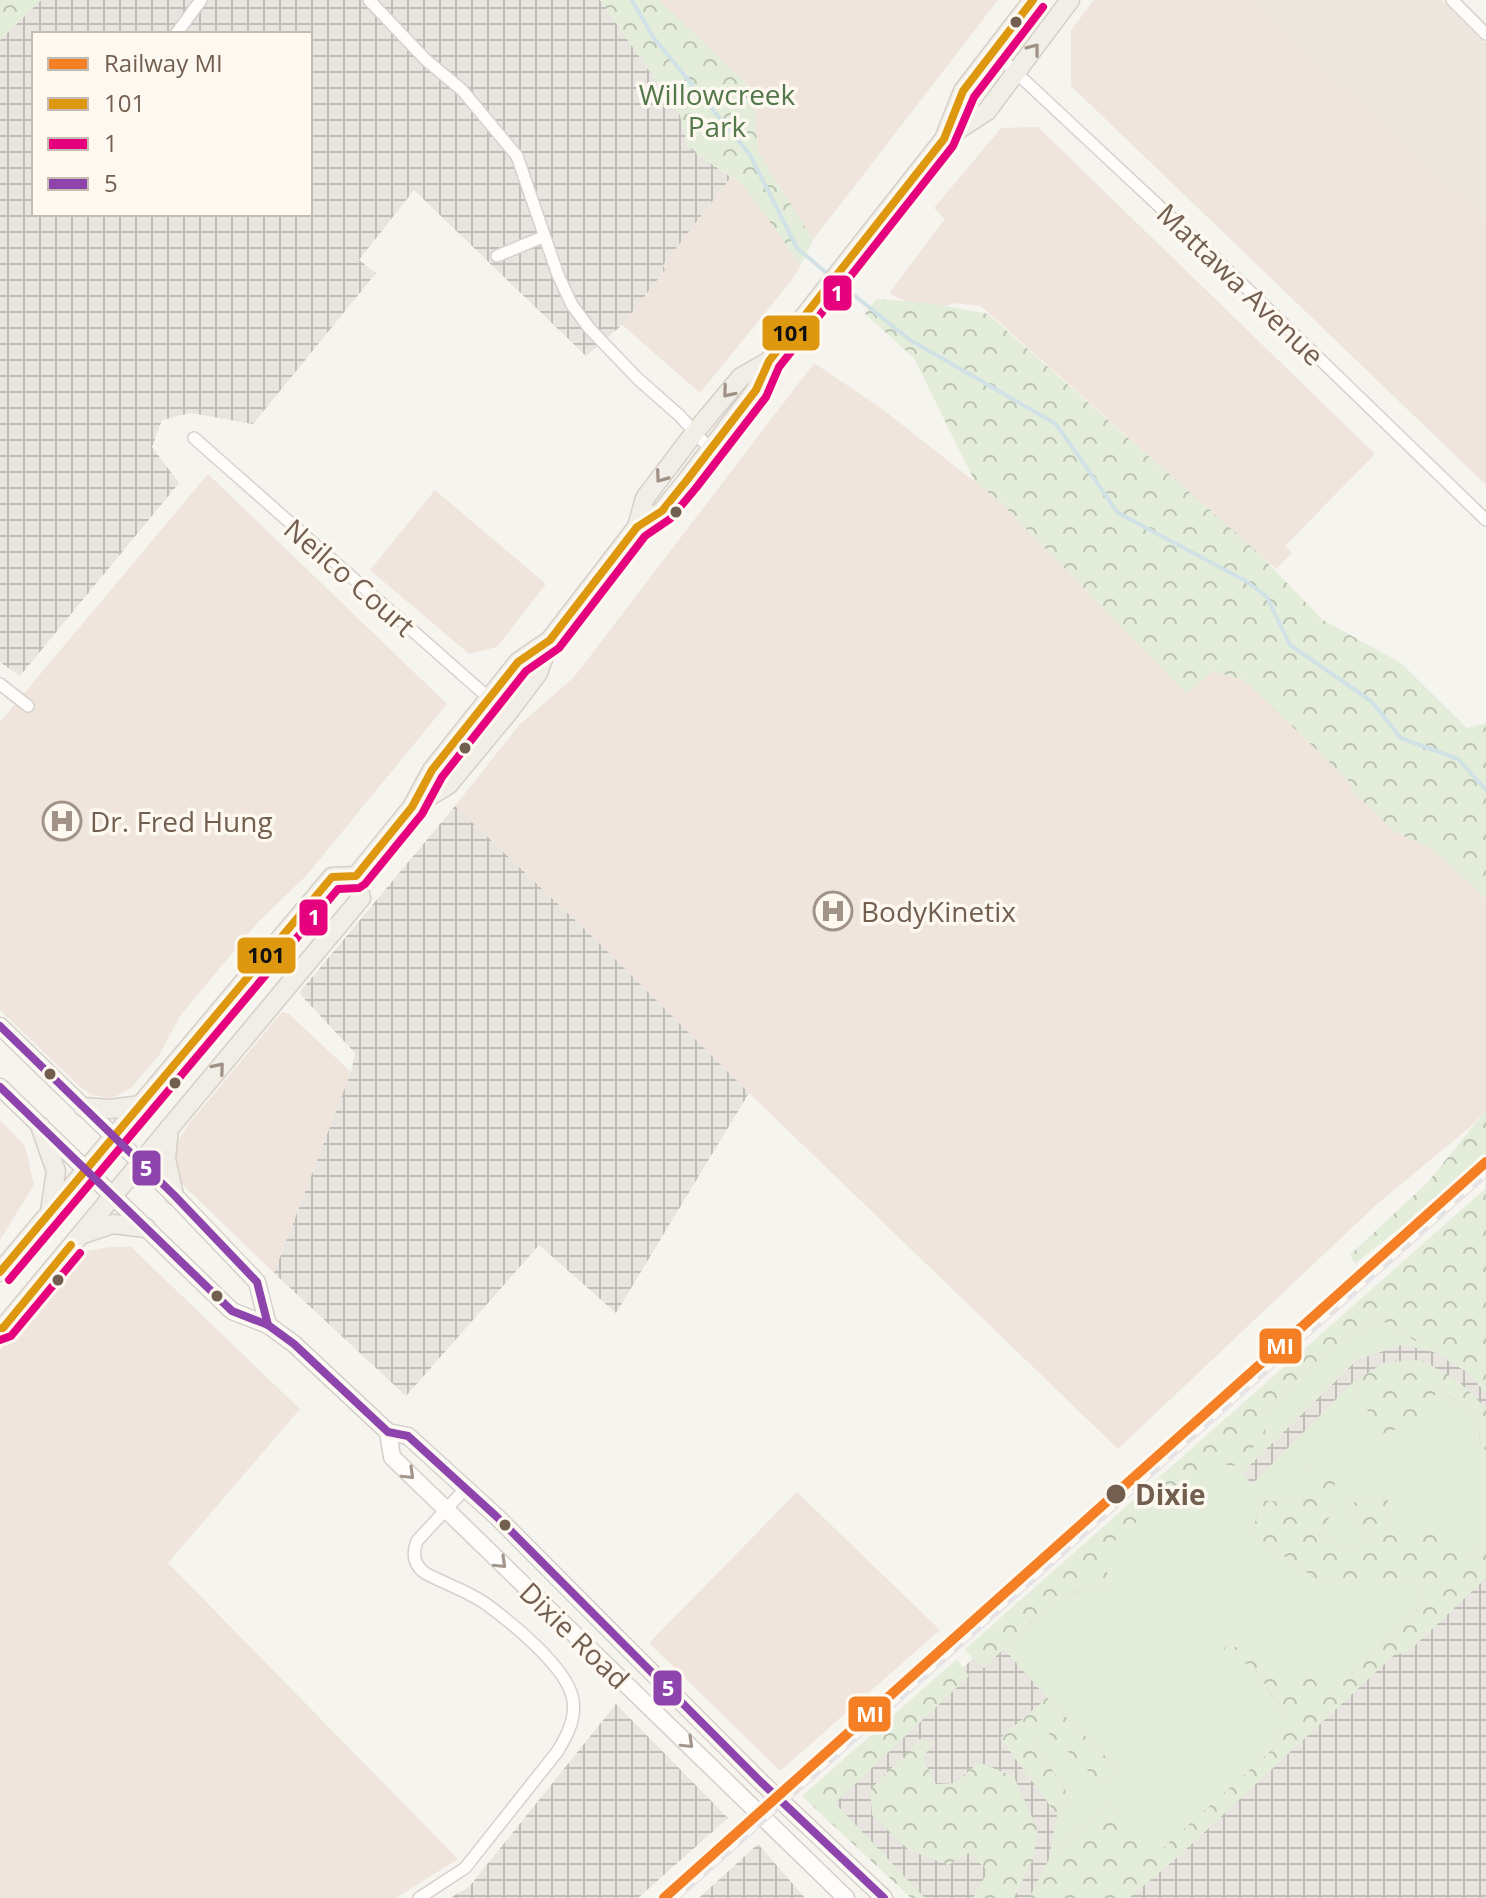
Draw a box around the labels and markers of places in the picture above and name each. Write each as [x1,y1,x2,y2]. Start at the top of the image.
unlabelled marker [1008,14,1024,30]
unlabelled marker [668,504,684,520]
unlabelled marker [457,740,473,756]
hospital icon: Dr. Fred Hung [41,800,83,842]
place label: Dr. Fred Hung [90,802,273,840]
hospital icon: BodyKinetix [812,890,854,932]
place label: BodyKinetix [861,892,1016,930]
unlabelled marker [42,1066,58,1082]
unlabelled marker [167,1075,183,1091]
unlabelled marker [50,1272,66,1288]
unlabelled marker [209,1288,225,1304]
place label: Dixie [1135,1475,1206,1513]
marker: Dixie [1104,1482,1128,1506]
unlabelled marker [497,1517,513,1533]

